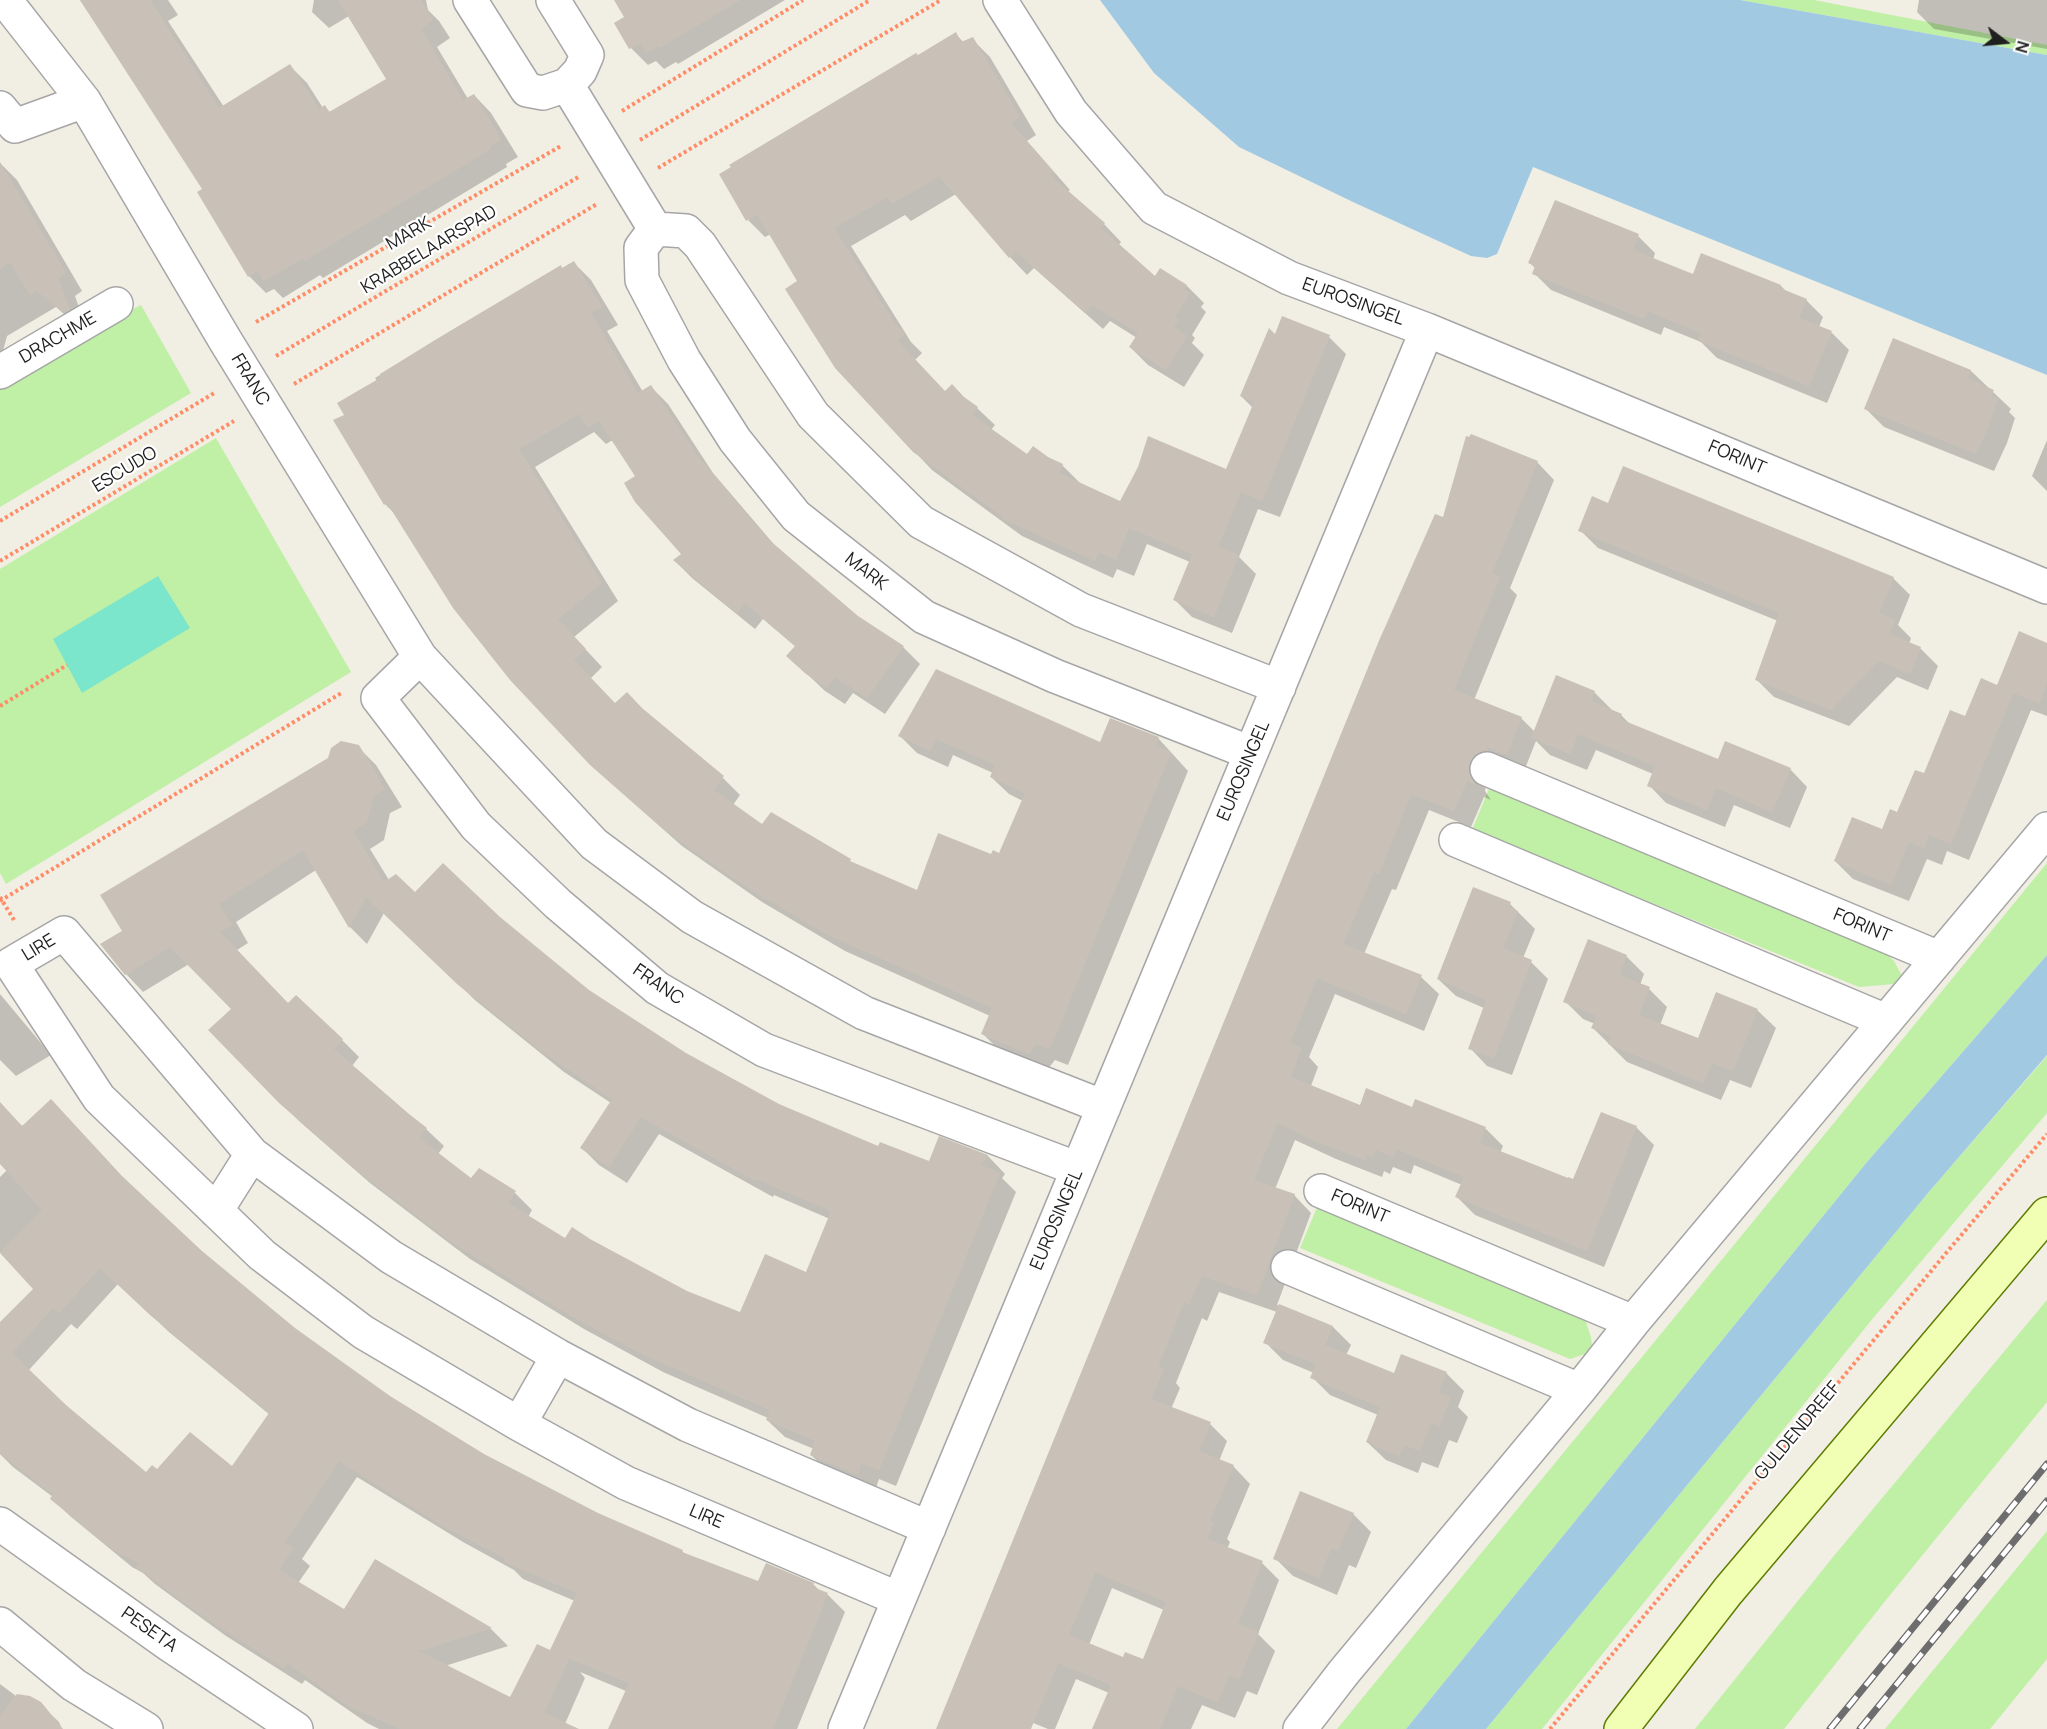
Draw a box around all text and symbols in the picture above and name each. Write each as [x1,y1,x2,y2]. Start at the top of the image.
north arrow [1975,12,2035,72]
text: N [2010,38,2034,56]
street label: KRABBELAARSPAD [357,201,501,299]
street label: MARK [383,213,435,255]
street label: EUROSINGEL [1299,274,1407,330]
street label: DRACHME [16,307,100,369]
street label: FRANC [226,350,274,410]
street label: FORINT [1705,436,1769,480]
street label: ESCUDO [89,442,161,498]
street label: MARK [840,549,892,595]
street label: EUROSINGEL [1213,718,1275,824]
street label: FORINT [1830,904,1894,948]
street label: LIRE [18,930,60,966]
street label: FRANC [628,960,688,1010]
street label: EUROSINGEL [1026,1167,1088,1273]
street label: FORINT [1328,1185,1392,1229]
street label: GULDENDREEF [1750,1377,1846,1485]
street label: LIRE [686,1500,726,1534]
street label: PESETA [117,1603,181,1657]

